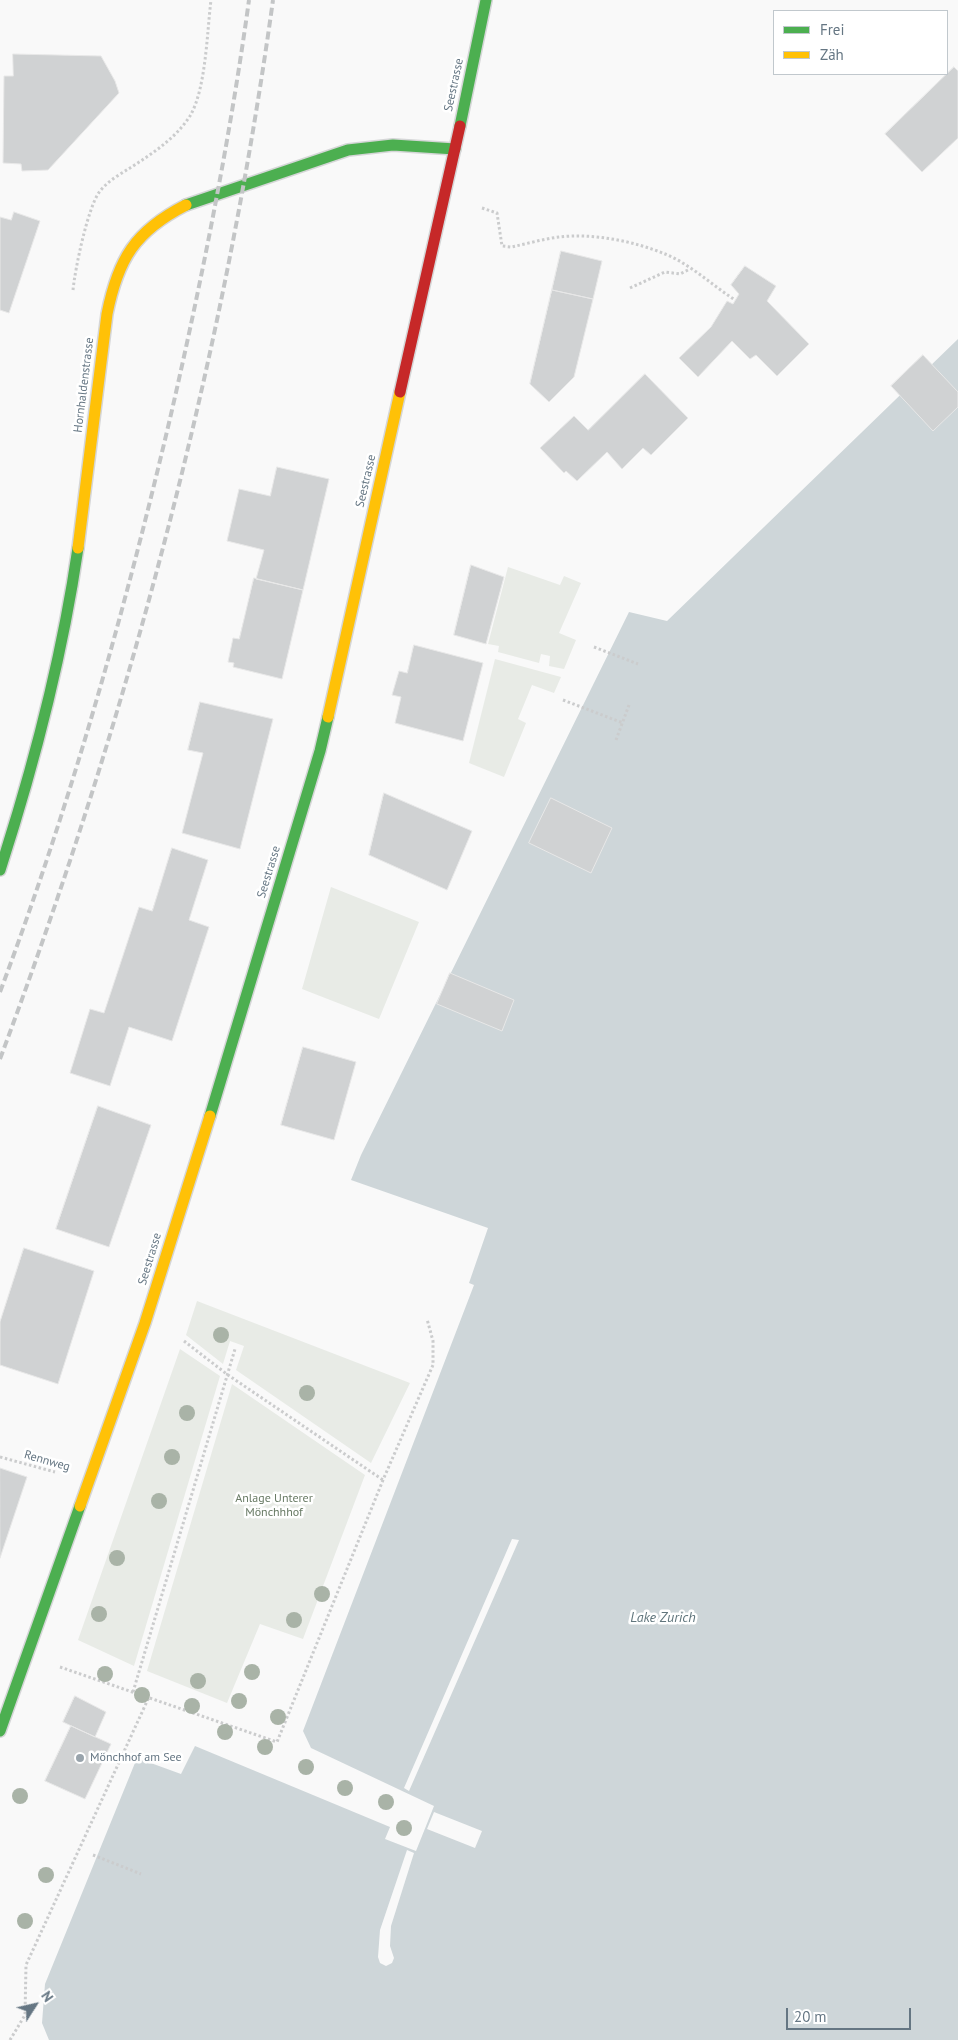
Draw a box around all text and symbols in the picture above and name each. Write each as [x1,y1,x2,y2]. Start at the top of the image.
legend [773,10,948,75]
text: Frei [820,20,845,39]
text: Zäh [820,45,844,64]
street label: Seestrasse [441,57,467,113]
street label: Hornhaldenstrasse [71,337,97,433]
street label: Seestrasse [353,453,379,509]
street label: Seestrasse [254,844,284,900]
street label: Seestrasse [135,1231,165,1287]
street label: Rennweg [22,1448,72,1474]
park label: Anlage Unterer Mönchhhof [235,1492,313,1520]
water label: Lake Zurich [630,1610,696,1626]
place label: Mönchhof am See [90,1751,182,1765]
marker: Mönchhof am See [74,1752,86,1764]
north arrow [10,1980,60,2030]
text: N [37,1987,57,2005]
scale bar [788,1998,913,2030]
text: 20 m [794,2007,827,2026]

